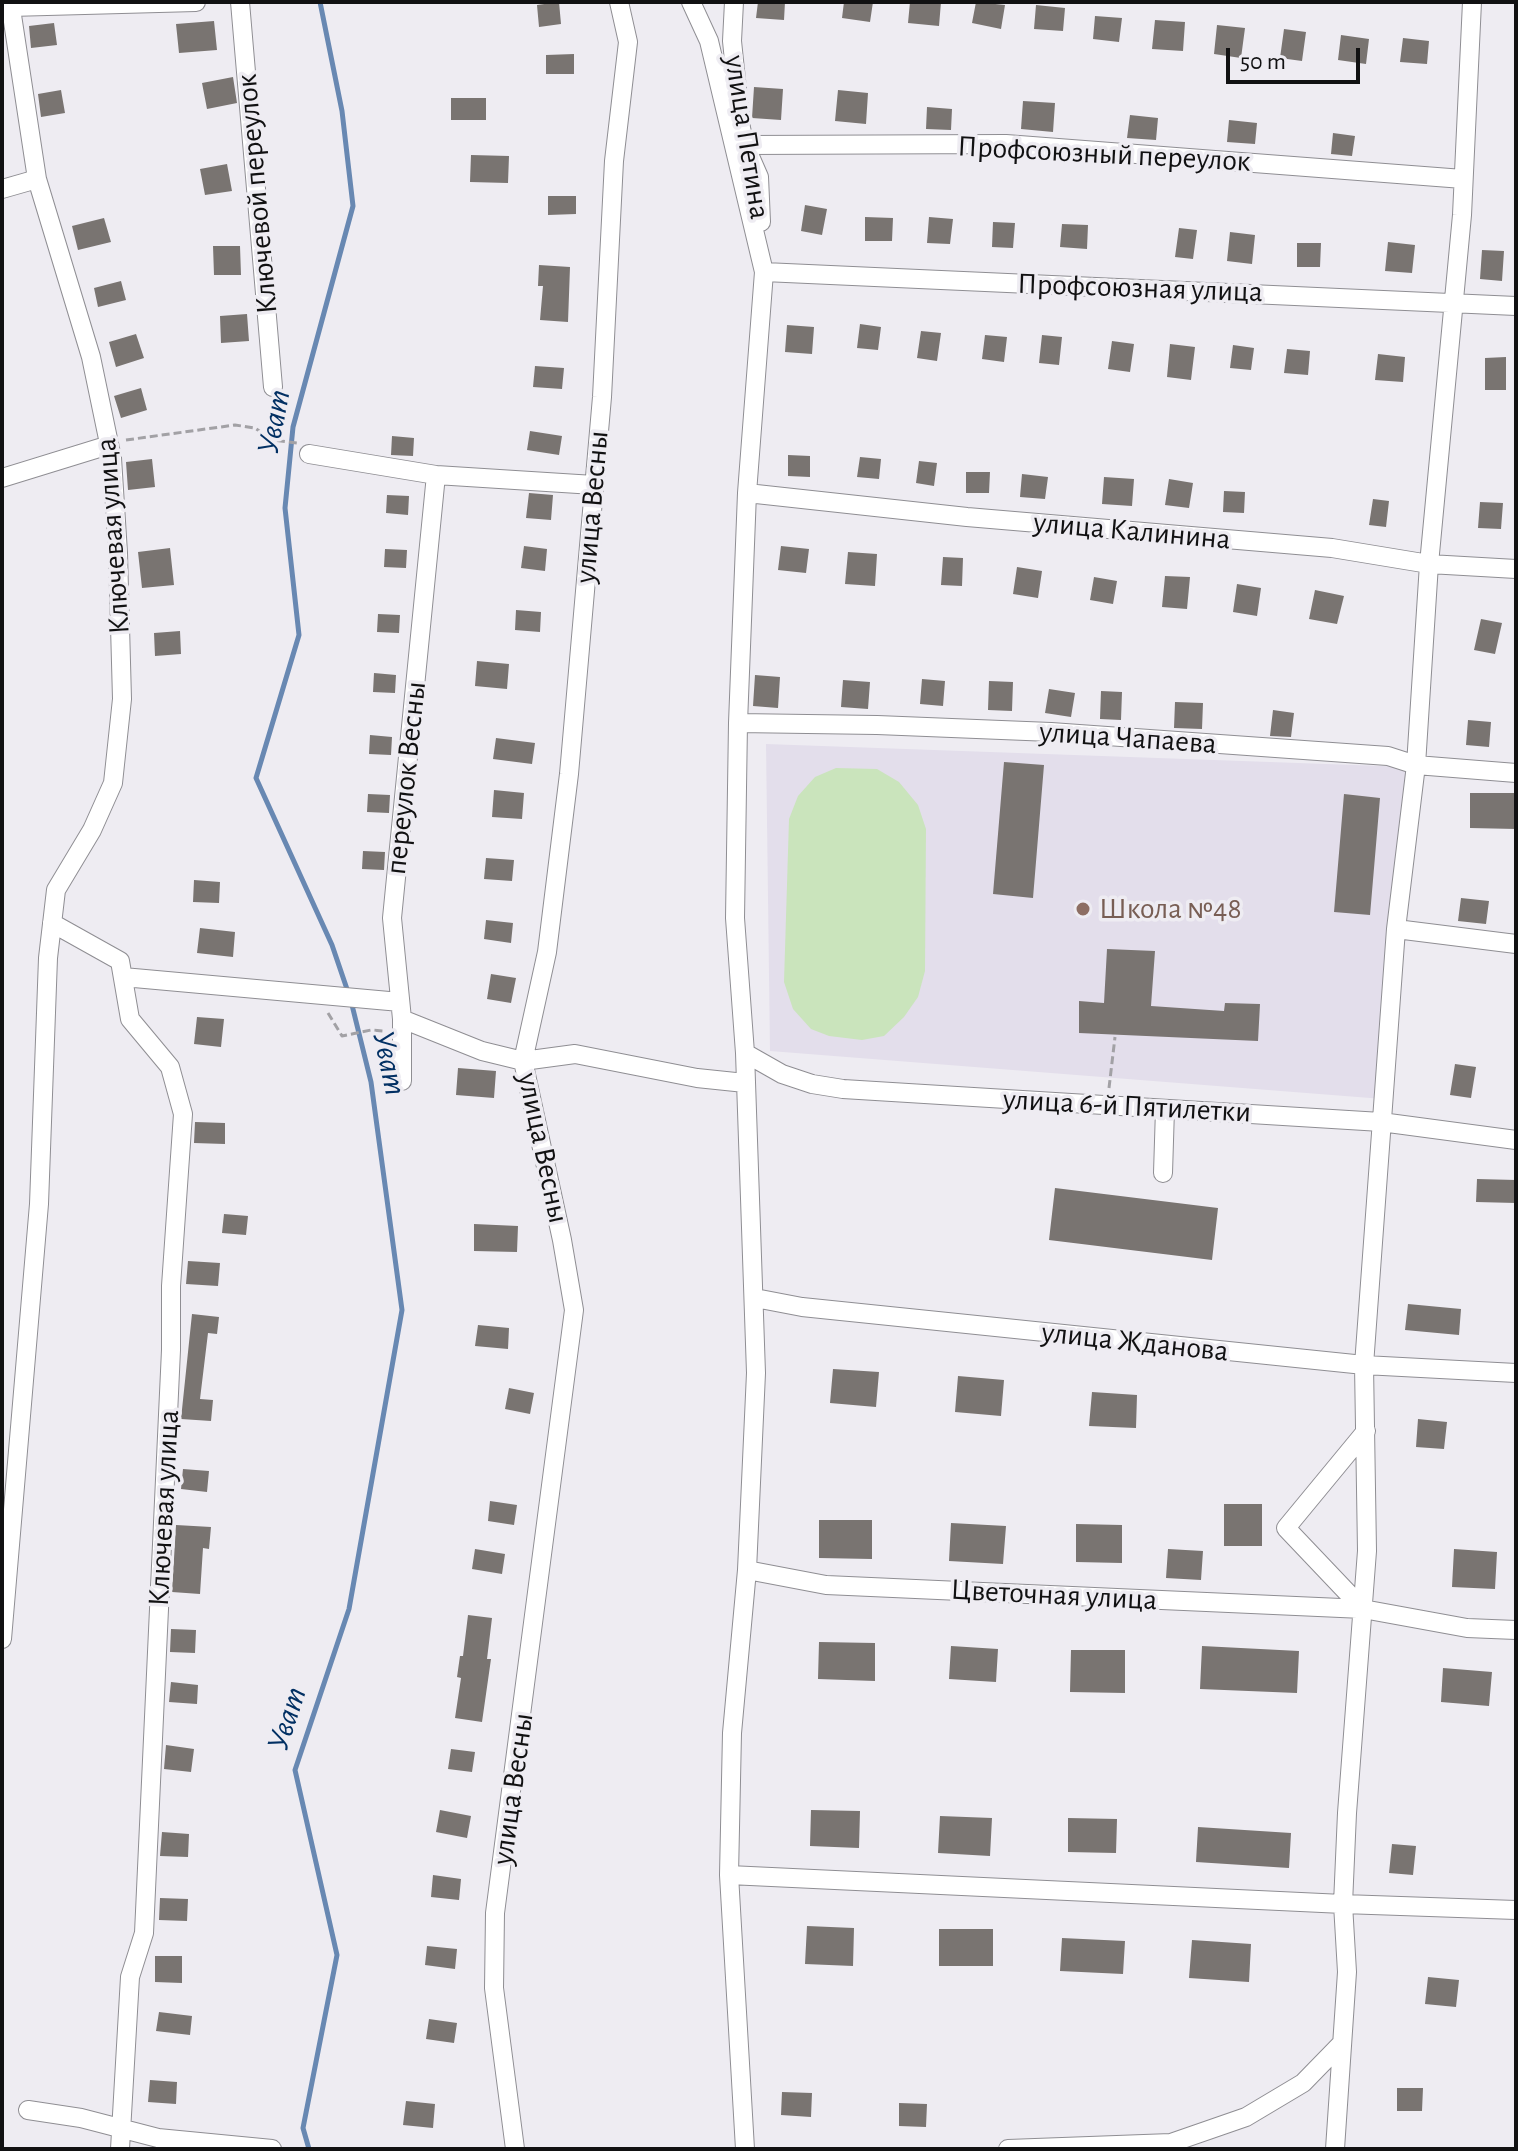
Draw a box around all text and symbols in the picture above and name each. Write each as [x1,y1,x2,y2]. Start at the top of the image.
scale bar [1230,32,1364,82]
text: 50 m [1240,50,1286,74]
street label: улица Петина [716,52,778,222]
street label: Ключевой переулок [229,73,285,315]
street label: Профсоюзный переулок [957,128,1251,180]
street label: Профсоюзная улица [1017,266,1263,310]
water label: Уват [249,387,299,457]
street label: улица Весны [567,429,617,585]
street label: Ключевая улица [88,437,138,635]
street label: улица Калинина [1032,504,1232,558]
street label: переулок Весны [378,680,434,876]
street label: улица Чапаева [1038,714,1218,762]
place label: Школа №48 [1099,891,1242,927]
marker: Школа №48 [1074,900,1092,918]
water label: Уват [364,1027,414,1099]
street label: улица Весны [509,1069,577,1227]
street label: улица 6-й Пятилетки [1002,1082,1252,1130]
street label: улица Жданова [1040,1314,1230,1370]
street label: Ключевая улица [141,1409,187,1607]
street label: Цветочная улица [950,1572,1158,1618]
water label: Уват [259,1682,315,1756]
street label: улица Весны [485,1711,541,1867]

